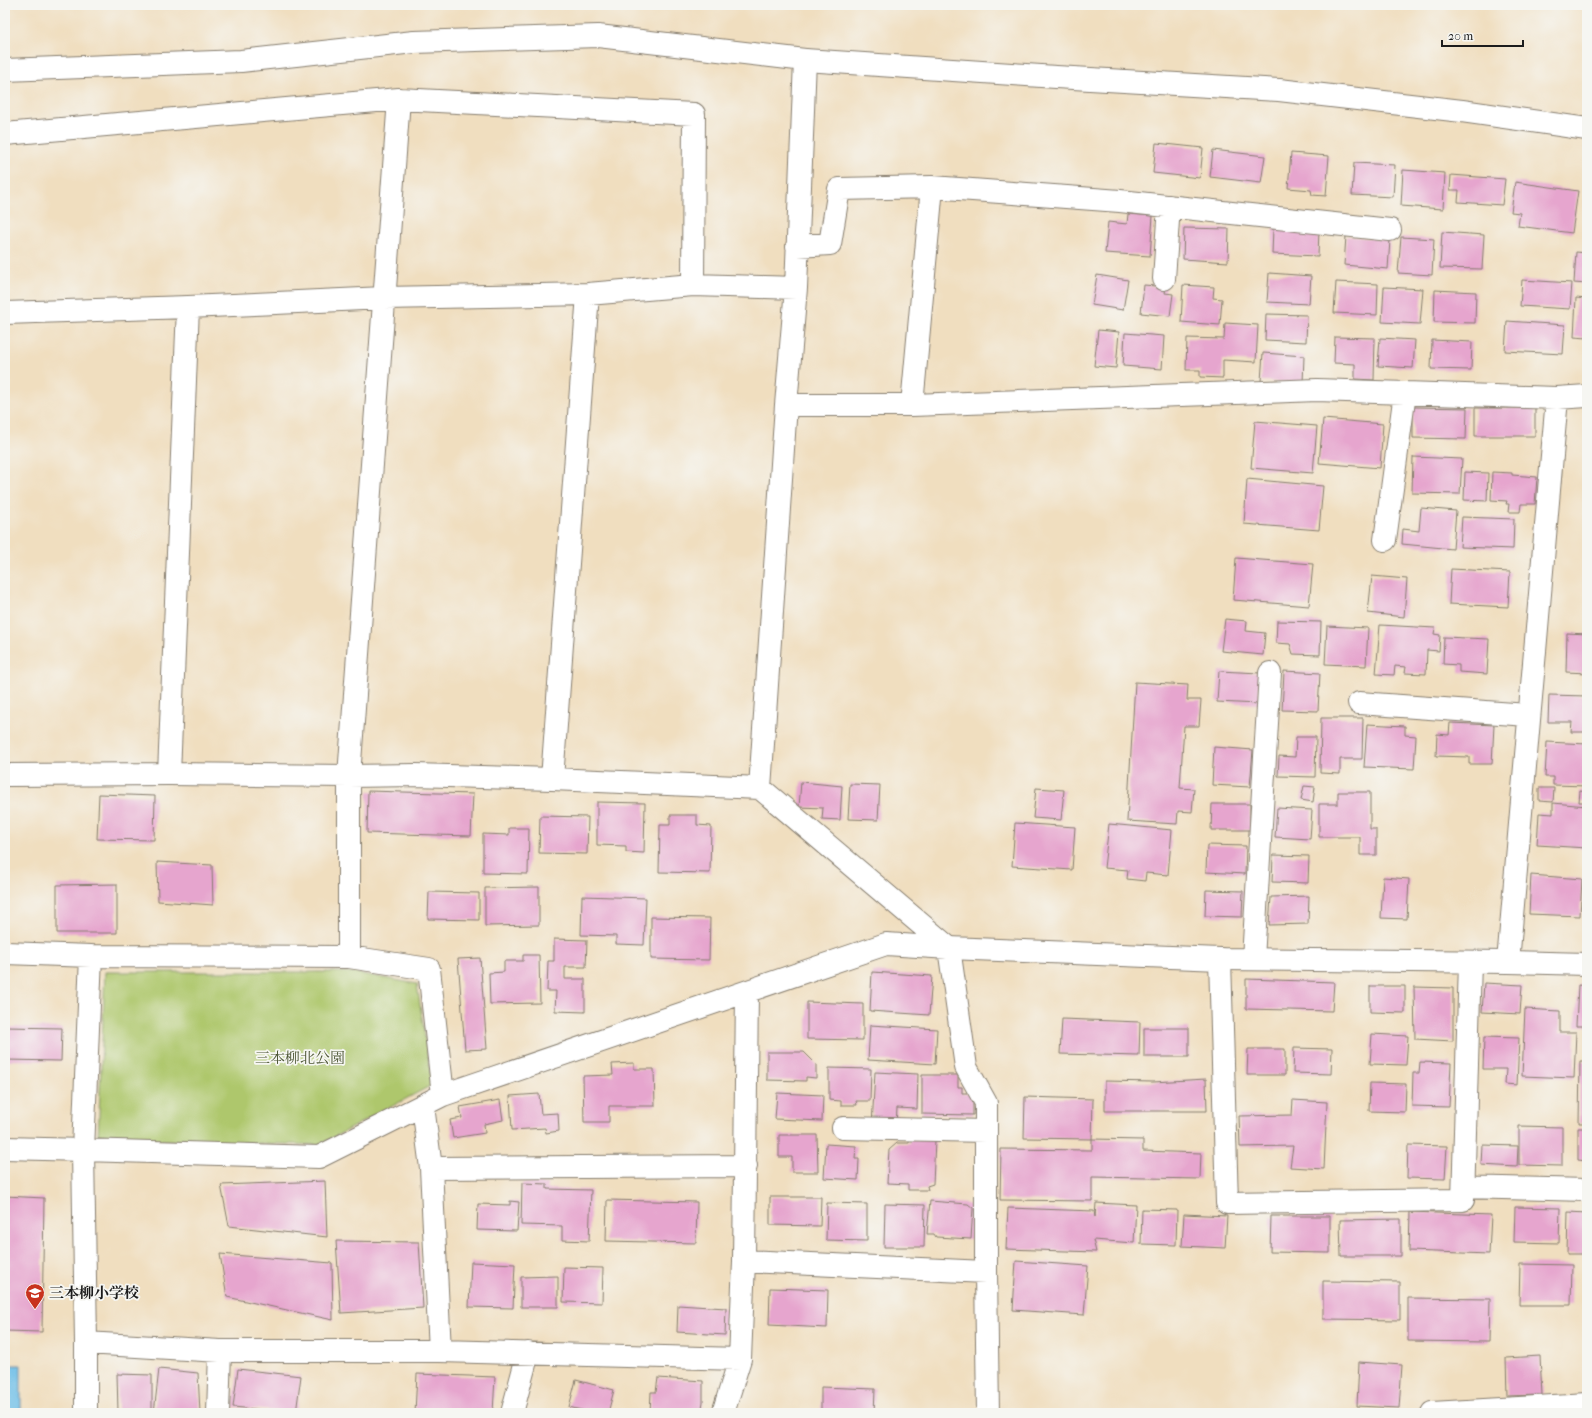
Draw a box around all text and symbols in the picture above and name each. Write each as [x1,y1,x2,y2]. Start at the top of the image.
scale bar [1442,22,1523,48]
text: 20 m [1448,29,1473,43]
park label: 三本柳北公園 [255,1049,345,1067]
school or university icon: 三本柳小学校 [24,1282,46,1310]
place label: 三本柳小学校 [49,1284,139,1302]

